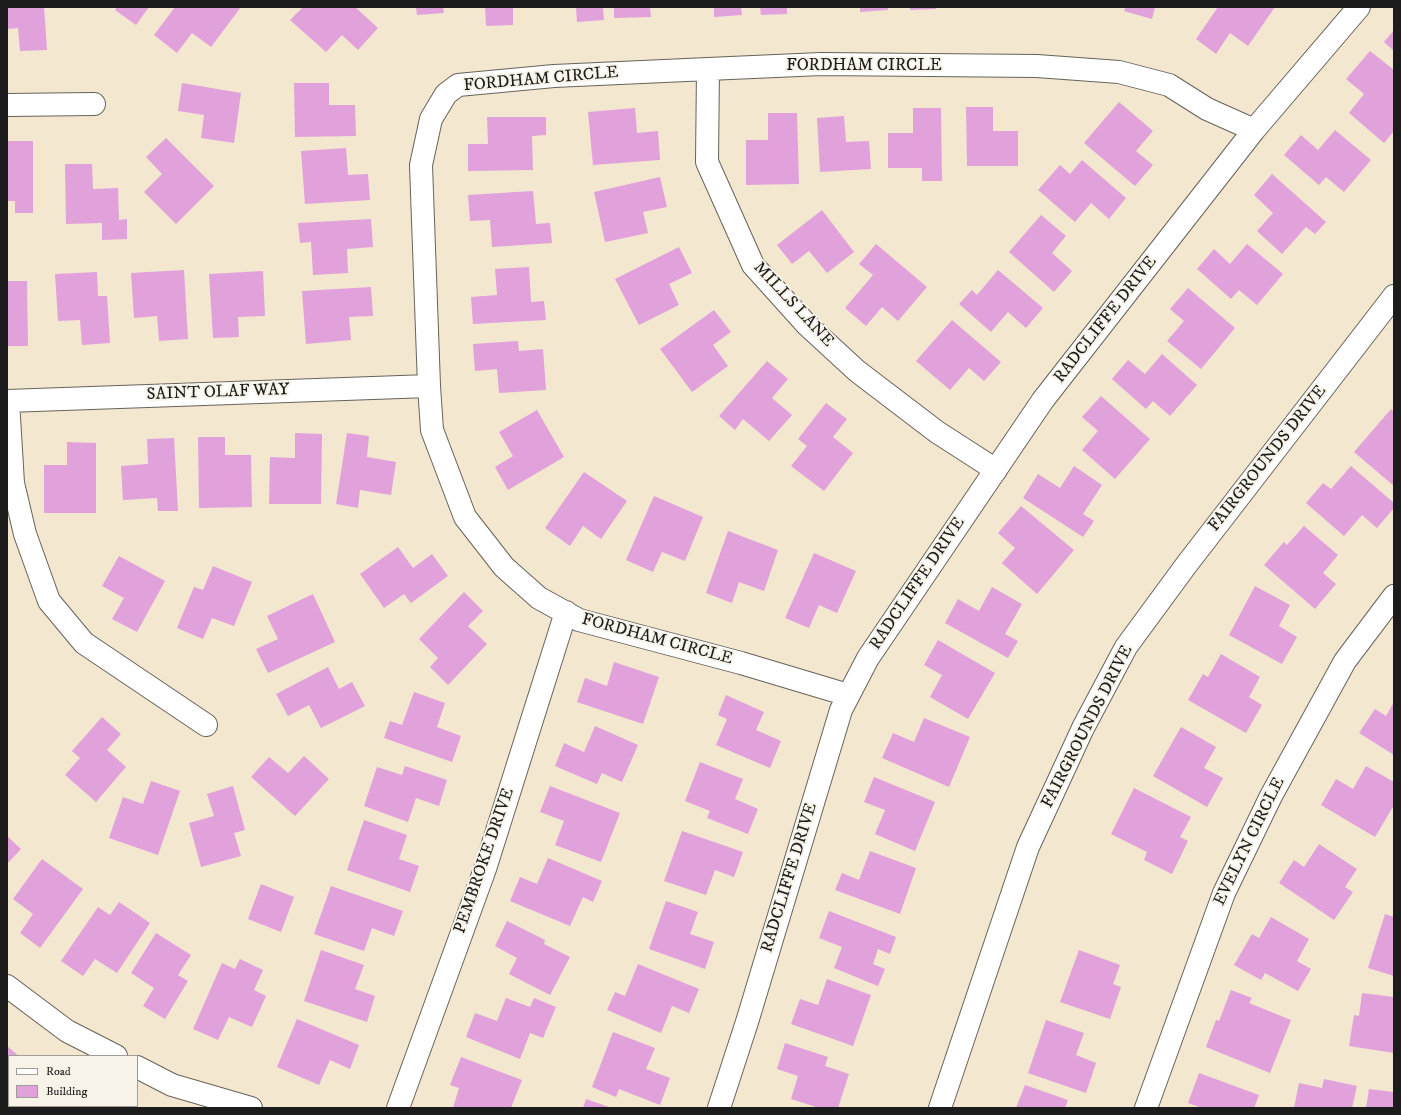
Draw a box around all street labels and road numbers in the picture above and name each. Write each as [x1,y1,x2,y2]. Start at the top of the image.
street label: FORDHAM CIRCLE [786,56,942,76]
street label: FORDHAM CIRCLE [463,63,619,97]
street label: RADCLIFFE DRIVE [1050,252,1162,388]
street label: MILLS LANE [748,258,838,352]
street label: SAINT OLAF WAY [146,380,290,406]
street label: FAIRGROUNDS DRIVE [1205,382,1331,536]
street label: RADCLIFFE DRIVE [866,514,970,654]
street label: FORDHAM CIRCLE [579,610,735,670]
street label: FAIRGROUNDS DRIVE [1038,642,1138,812]
street label: EVELYN CIRCLE [1210,774,1290,910]
street label: PEMBROKE DRIVE [451,786,519,936]
street label: RADCLIFFE DRIVE [758,801,822,955]

